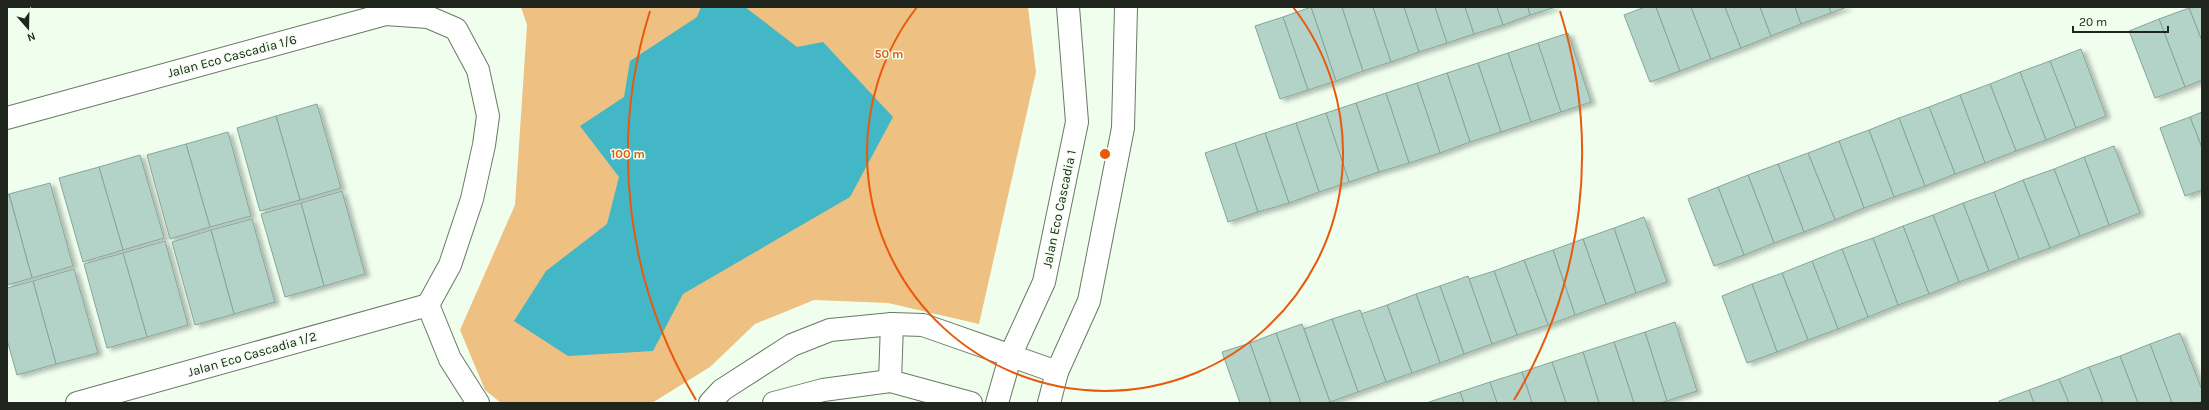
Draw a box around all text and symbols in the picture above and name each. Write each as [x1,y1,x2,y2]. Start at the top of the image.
north arrow [8,8,48,48]
scale bar [2073,8,2168,34]
text: 20 m [2079,15,2107,29]
text: N [25,29,37,44]
street label: Jalan Eco Cascadia 1/6 [166,31,298,81]
text: 50 m [875,47,904,61]
text: 100 m [611,147,645,161]
centre of rings [1098,147,1112,161]
street label: Jalan Eco Cascadia 1 [1039,149,1079,269]
street label: Jalan Eco Cascadia 1/2 [186,328,318,380]

